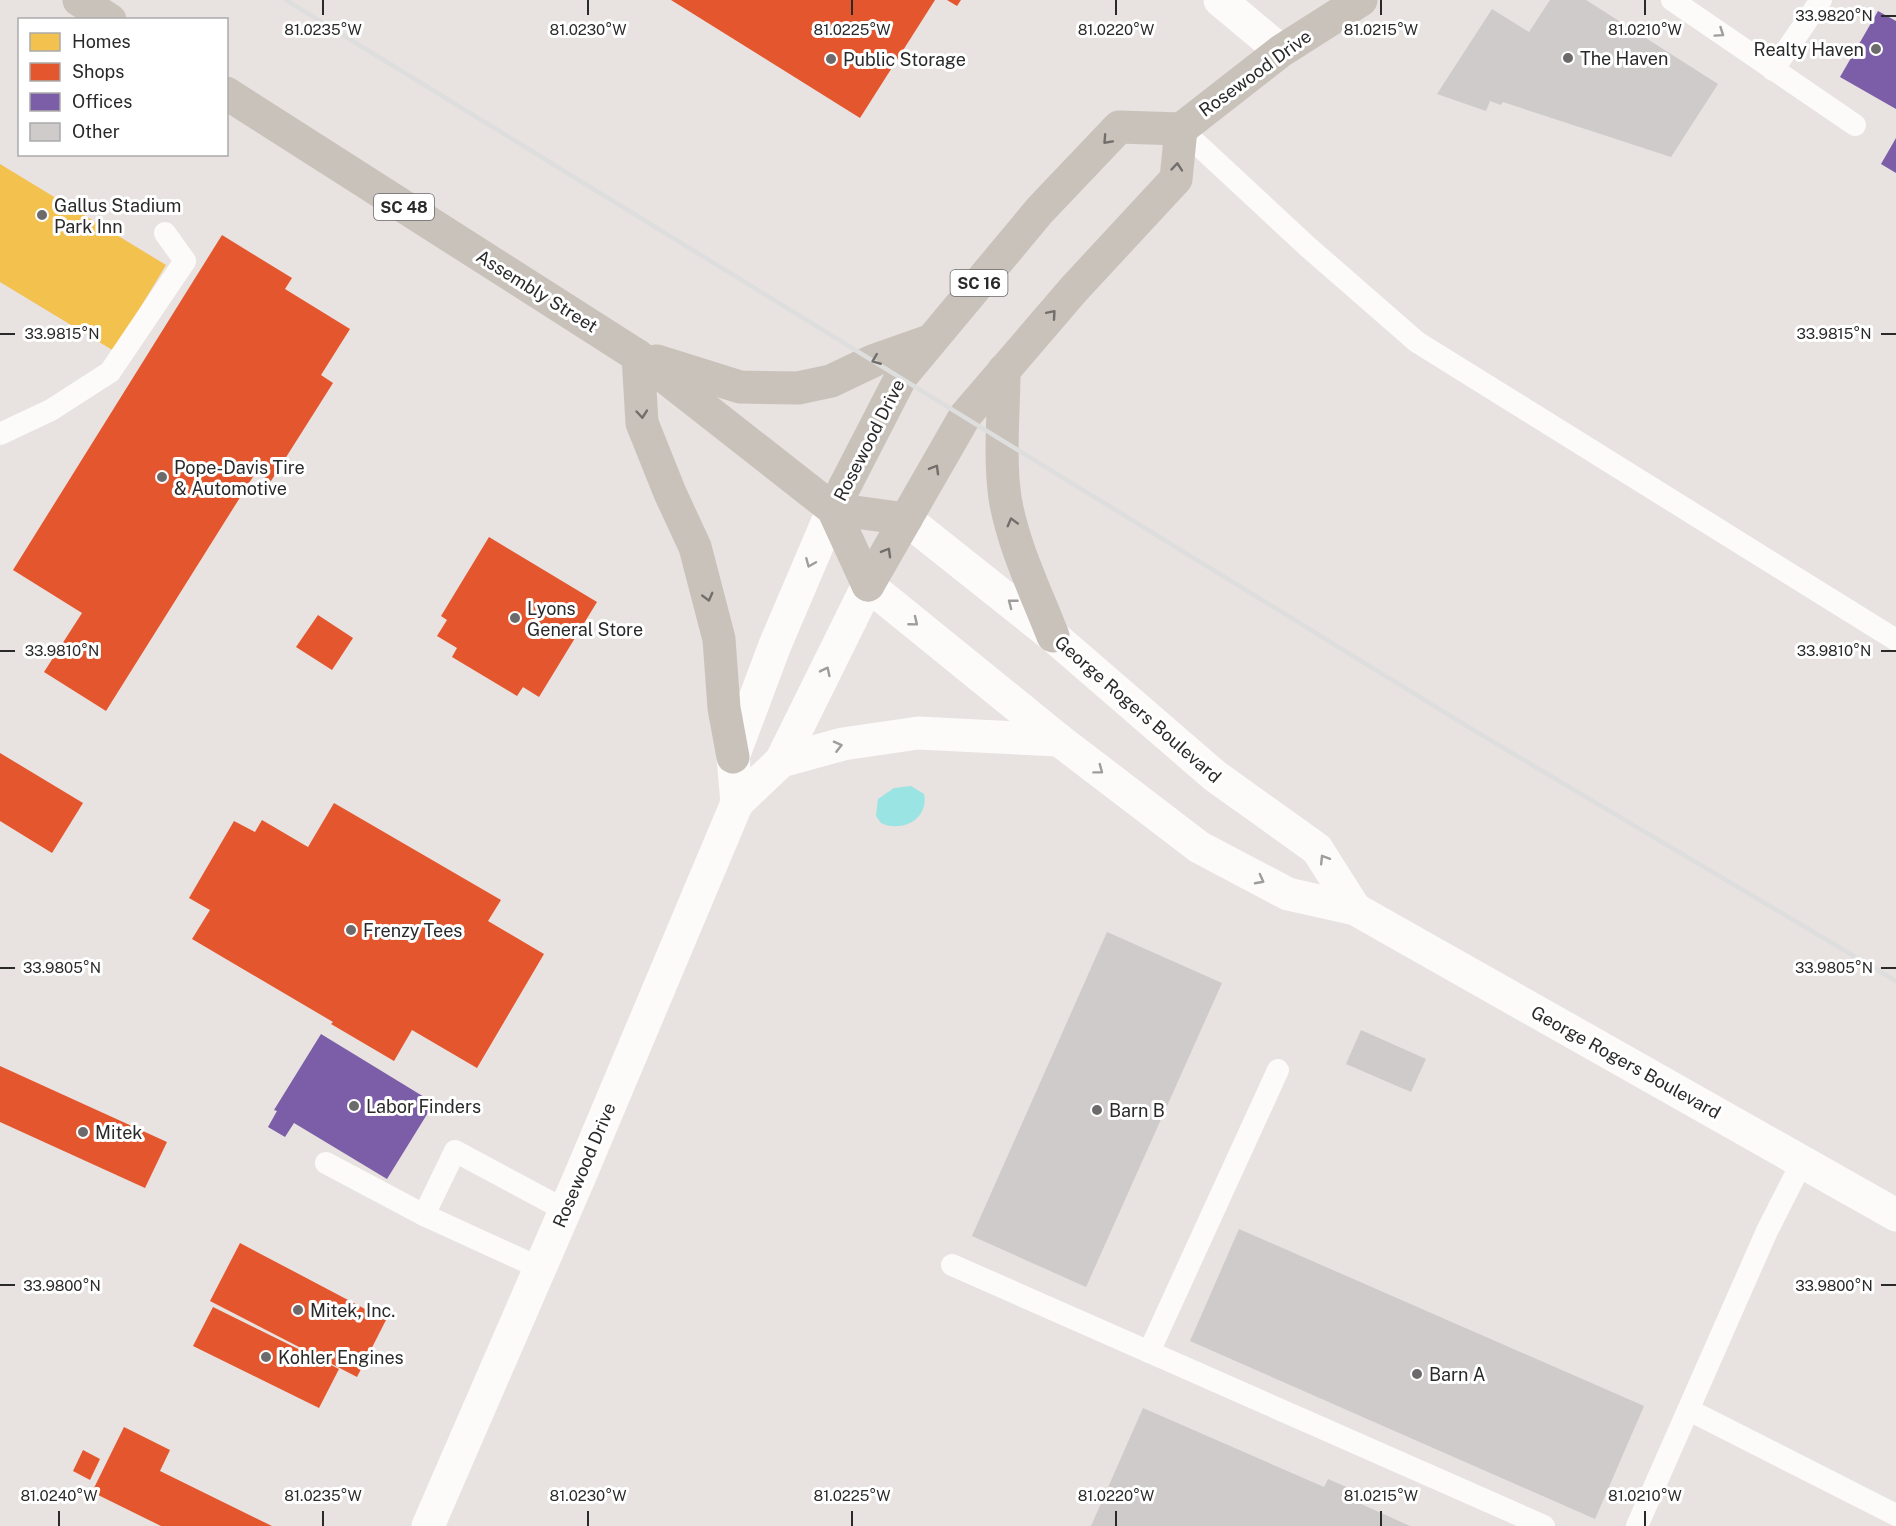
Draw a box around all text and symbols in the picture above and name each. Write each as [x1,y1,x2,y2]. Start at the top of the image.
text: 33.9820°N [1795,7,1873,24]
legend [18,18,228,156]
text: 81.0235°W [284,21,362,38]
text: 81.0230°W [549,21,627,38]
text: 81.0225°W [813,21,891,38]
text: 81.0220°W [1078,21,1154,38]
text: 81.0215°W [1344,21,1418,38]
text: 81.0210°W [1608,21,1682,38]
street label: Rosewood Drive [1195,25,1315,121]
one-way arrow [1713,26,1724,37]
text: Homes [72,31,131,52]
place label: Realty Haven [1754,39,1864,60]
marker: Realty Haven [1869,42,1883,56]
place label: The Haven [1580,48,1668,69]
place label: Public Storage [843,49,966,70]
marker: The Haven [1561,51,1575,65]
marker: Public Storage [824,52,838,66]
text: Shops [72,61,124,82]
text: Offices [72,91,132,112]
text: Other [72,121,120,142]
one-way arrow [1103,133,1114,143]
one-way arrow [1170,163,1183,172]
road number: SC 48 [374,194,434,220]
place label: Gallus Stadium Park Inn [54,195,181,237]
marker: Gallus Stadium Park Inn [35,208,49,222]
street label: Assembly Street [473,245,601,337]
road number: SC 16 [950,270,1008,296]
one-way arrow [1045,310,1056,321]
text: 33.9815°N [24,325,100,342]
text: 33.9815°N [1796,325,1872,342]
one-way arrow [872,353,883,365]
street label: Rosewood Drive [829,376,909,504]
one-way arrow [635,409,648,419]
place label: Pope-Davis Tire & Automotive [174,457,305,499]
one-way arrow [928,464,939,475]
marker: Pope-Davis Tire & Automotive [155,470,169,484]
one-way arrow [1006,517,1019,527]
one-way arrow [880,548,891,559]
one-way arrow [805,557,817,568]
one-way arrow [701,591,713,601]
place label: Lyons General Store [527,598,643,640]
one-way arrow [1007,600,1018,611]
marker: Lyons General Store [508,611,522,625]
one-way arrow [907,615,918,626]
street label: George Rogers Boulevard [1051,631,1225,787]
text: 33.9810°N [25,642,99,659]
text: 33.9810°N [1797,642,1871,659]
one-way arrow [819,667,830,678]
one-way arrow [832,740,842,753]
one-way arrow [1092,763,1103,774]
one-way arrow [1319,855,1331,865]
one-way arrow [1253,872,1264,884]
place label: Frenzy Tees [363,920,462,941]
marker: Frenzy Tees [344,923,358,937]
text: 33.9805°N [23,959,101,976]
text: 33.9805°N [1795,959,1873,976]
street label: George Rogers Boulevard [1528,1001,1724,1123]
place label: Labor Finders [366,1096,481,1117]
marker: Labor Finders [347,1099,361,1113]
street label: Rosewood Drive [548,1099,620,1231]
place label: Barn B [1109,1100,1165,1121]
marker: Barn B [1090,1103,1104,1117]
place label: Mitek [95,1122,142,1143]
marker: Mitek [76,1125,90,1139]
text: 33.9800°N [23,1277,101,1294]
text: 33.9800°N [1795,1277,1873,1294]
place label: Mitek, Inc. [310,1300,395,1321]
marker: Mitek, Inc. [291,1303,305,1317]
place label: Kohler Engines [278,1347,404,1368]
marker: Kohler Engines [259,1350,273,1364]
place label: Barn A [1429,1364,1486,1385]
marker: Barn A [1410,1367,1424,1381]
text: 81.0240°W [20,1487,98,1504]
text: 81.0235°W [284,1487,362,1504]
text: 81.0230°W [549,1487,627,1504]
text: 81.0225°W [813,1487,891,1504]
text: 81.0220°W [1078,1487,1154,1504]
text: 81.0215°W [1344,1487,1418,1504]
text: 81.0210°W [1608,1487,1682,1504]

